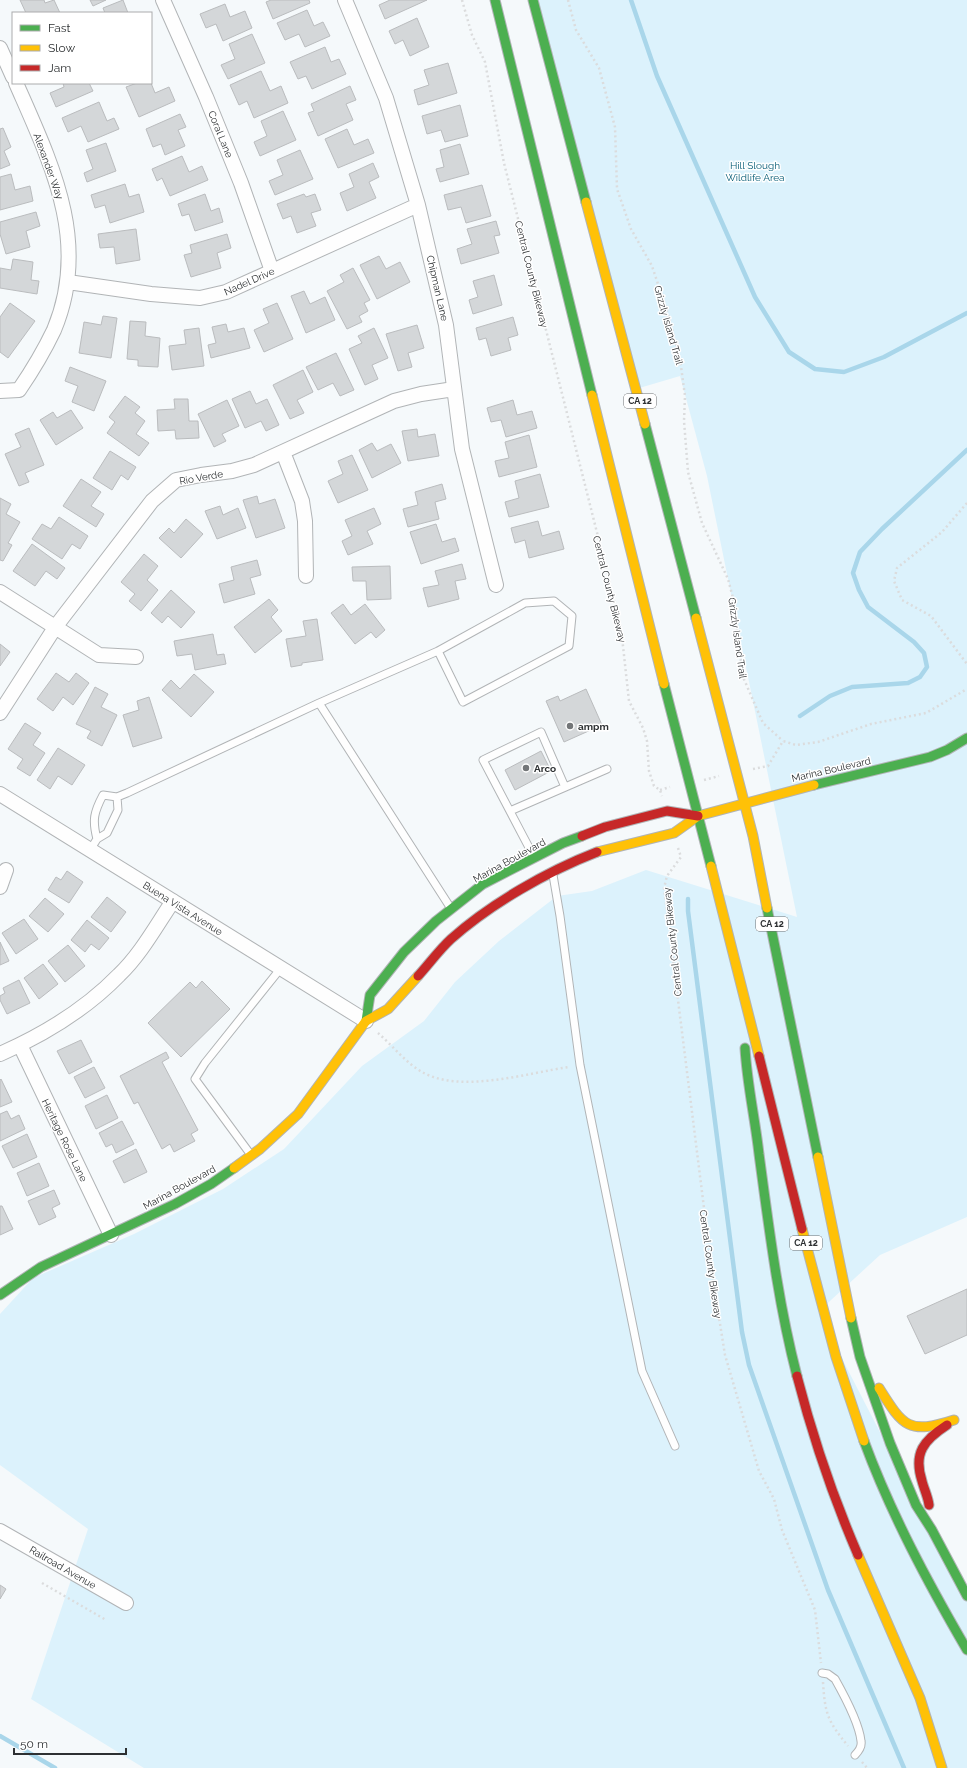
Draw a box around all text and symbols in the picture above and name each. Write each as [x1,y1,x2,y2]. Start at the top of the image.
legend [12,12,152,84]
text: Fast [48,21,71,35]
text: Slow [48,41,75,55]
text: Jam [48,61,71,75]
street label: Coral Lane [206,109,235,159]
street label: Alexander Way [31,132,66,201]
park label: Hill Slough Wildlife Area [725,160,785,183]
street label: Central County Bikeway [513,220,550,329]
street label: Chipman Lane [425,254,450,322]
street label: Nadel Drive [222,265,276,297]
street label: Grizzly Island Trail [652,284,685,366]
road number: CA 12 [624,394,656,408]
street label: Rio Verde [178,468,224,487]
street label: Central County Bikeway [591,535,628,644]
street label: Grizzly Island Trail [726,597,749,680]
marker: ampm [565,721,575,731]
place label: ampm [578,721,609,732]
street label: Marina Boulevard [790,755,872,784]
marker: Arco [521,763,531,773]
place label: Arco [534,763,556,774]
street label: Marina Boulevard [471,836,547,885]
street label: Buena Vista Avenue [141,879,225,938]
street label: Central County Bikeway [661,886,684,997]
road number: CA 12 [756,917,788,931]
street label: Heritage Rose Lane [40,1097,89,1184]
street label: Marina Boulevard [141,1163,217,1212]
street label: Central County Bikeway [697,1209,724,1320]
road number: CA 12 [790,1236,822,1250]
street label: Railroad Avenue [27,1544,98,1591]
scale bar [14,1730,126,1756]
text: 50 m [20,1737,48,1751]

